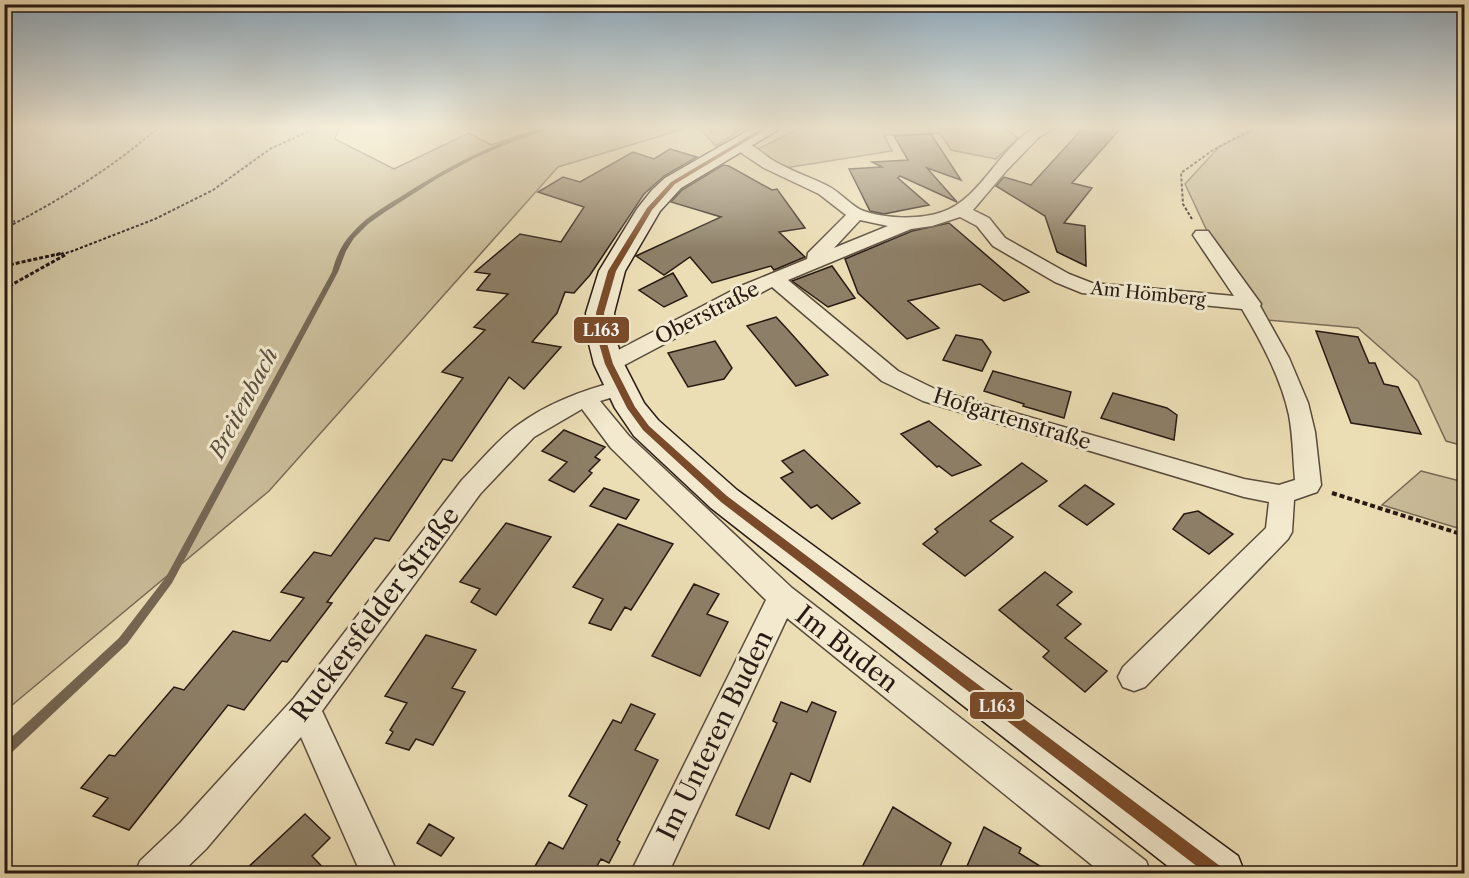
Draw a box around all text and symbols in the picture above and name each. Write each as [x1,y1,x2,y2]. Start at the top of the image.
street label: Oberstraße [651,276,763,349]
street label: Am Hömberg [1088,277,1207,311]
line badge: L163 [573,316,630,344]
text: L163 [583,320,619,340]
water label: Breitenbach [202,343,284,465]
street label: Hofgartenstraße [930,383,1094,454]
street label: Ruckersfelder Straße [284,500,466,728]
street label: Im Buden [789,599,905,699]
street label: Im Unteren Buden [650,625,780,845]
line badge: L163 [969,691,1025,720]
text: L163 [979,696,1015,716]

